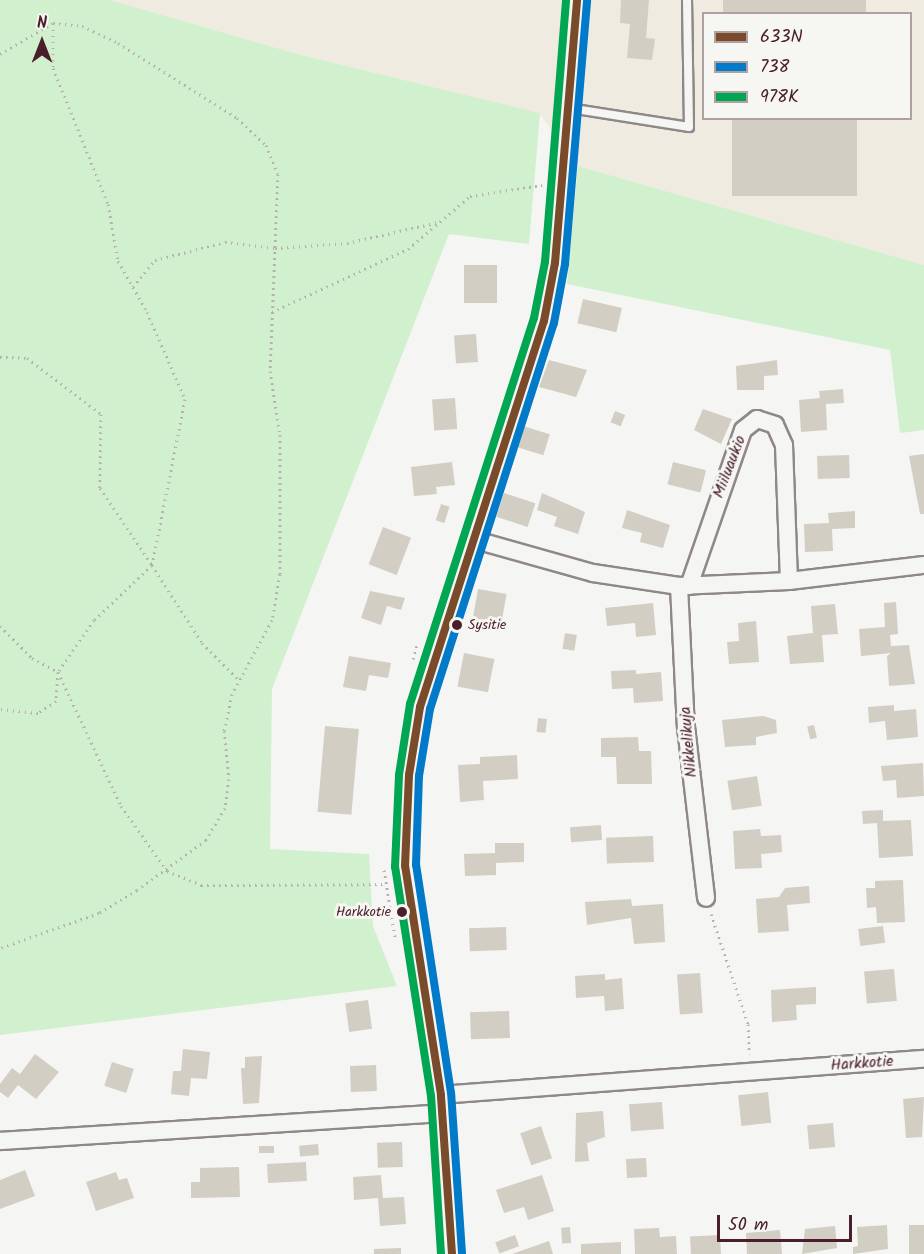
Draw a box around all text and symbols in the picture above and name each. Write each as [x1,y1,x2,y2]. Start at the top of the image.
text: N [37,11,47,36]
north arrow [12,12,72,72]
legend [702,12,912,120]
text: 633N [760,23,803,52]
text: 738 [760,53,789,82]
text: 978K [760,83,799,112]
street label: Miiluaukio [709,433,751,501]
place label: Sysitie [468,617,506,633]
marker: Sysitie [451,619,463,631]
street label: Nikkelikuja [676,706,702,778]
place label: Harkkotie [336,904,391,920]
marker: Harkkotie [396,906,408,918]
street label: Harkkotie [830,1052,894,1076]
scale bar [720,1203,855,1241]
text: 50 m [728,1211,768,1240]

